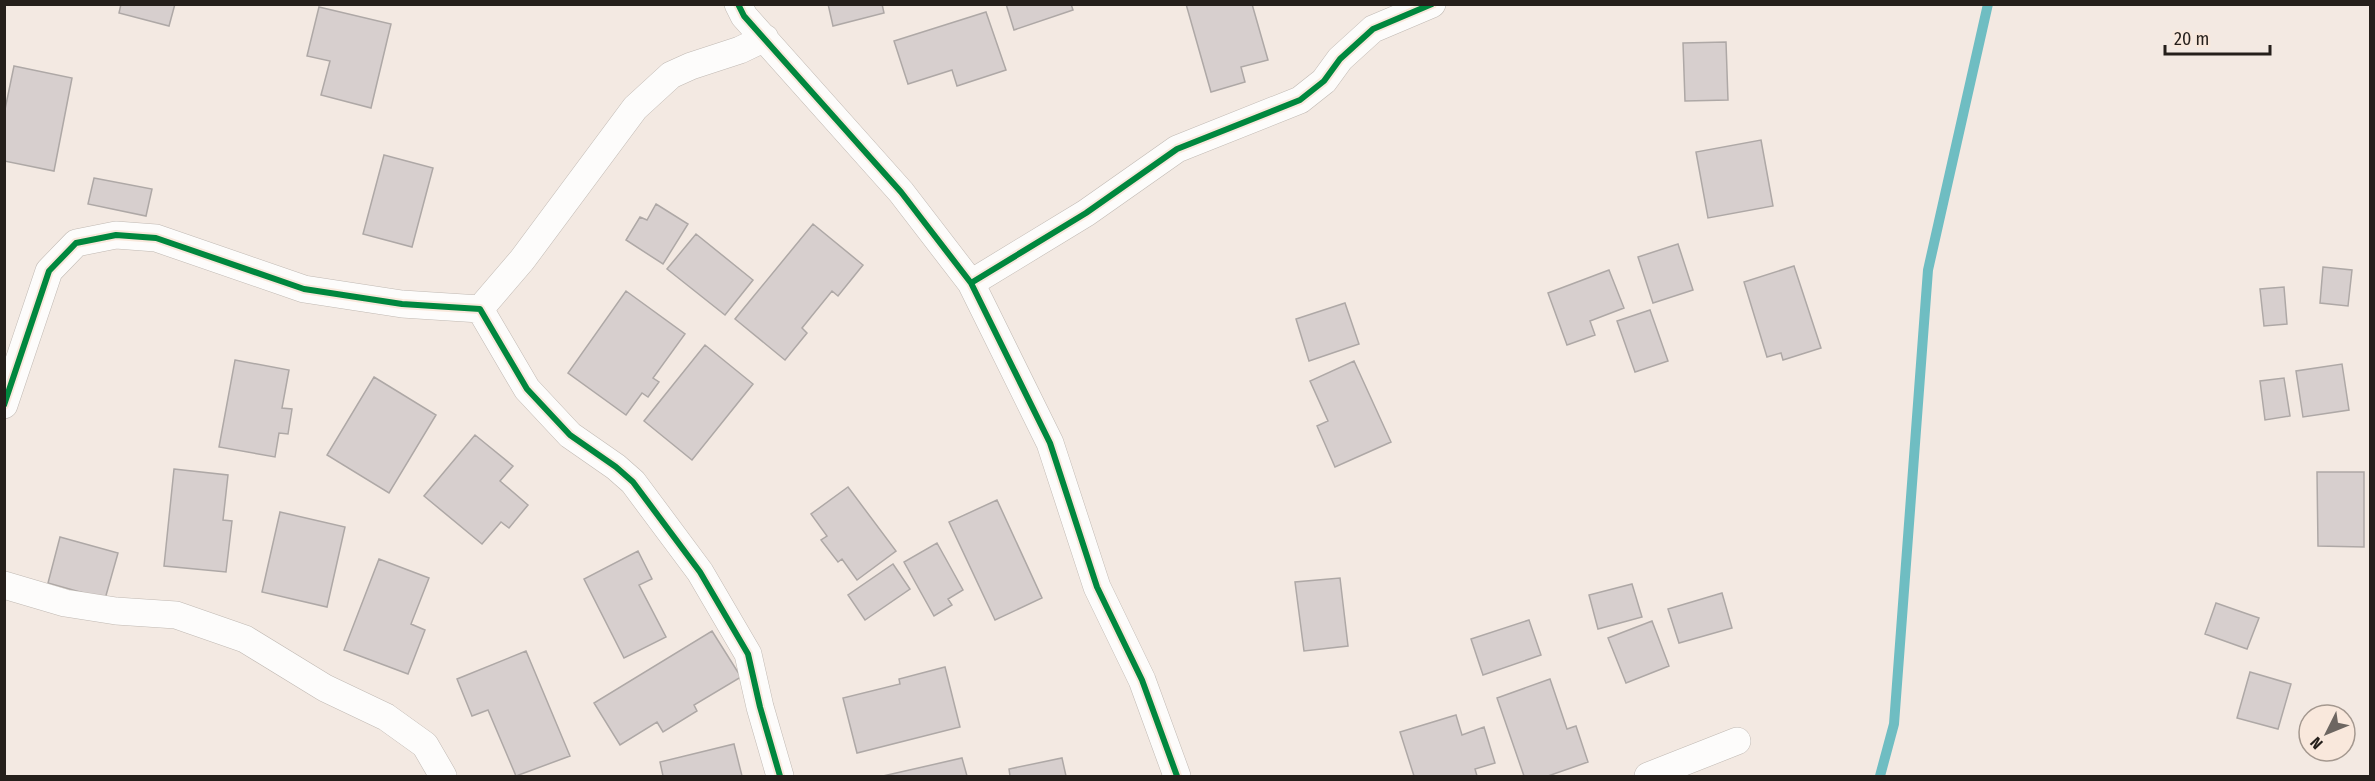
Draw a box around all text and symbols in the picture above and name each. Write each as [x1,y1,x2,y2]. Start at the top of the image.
scale bar [2165,18,2270,56]
text: 20 m [2174,28,2209,50]
north arrow [2297,703,2357,763]
text: N [2306,733,2327,753]

